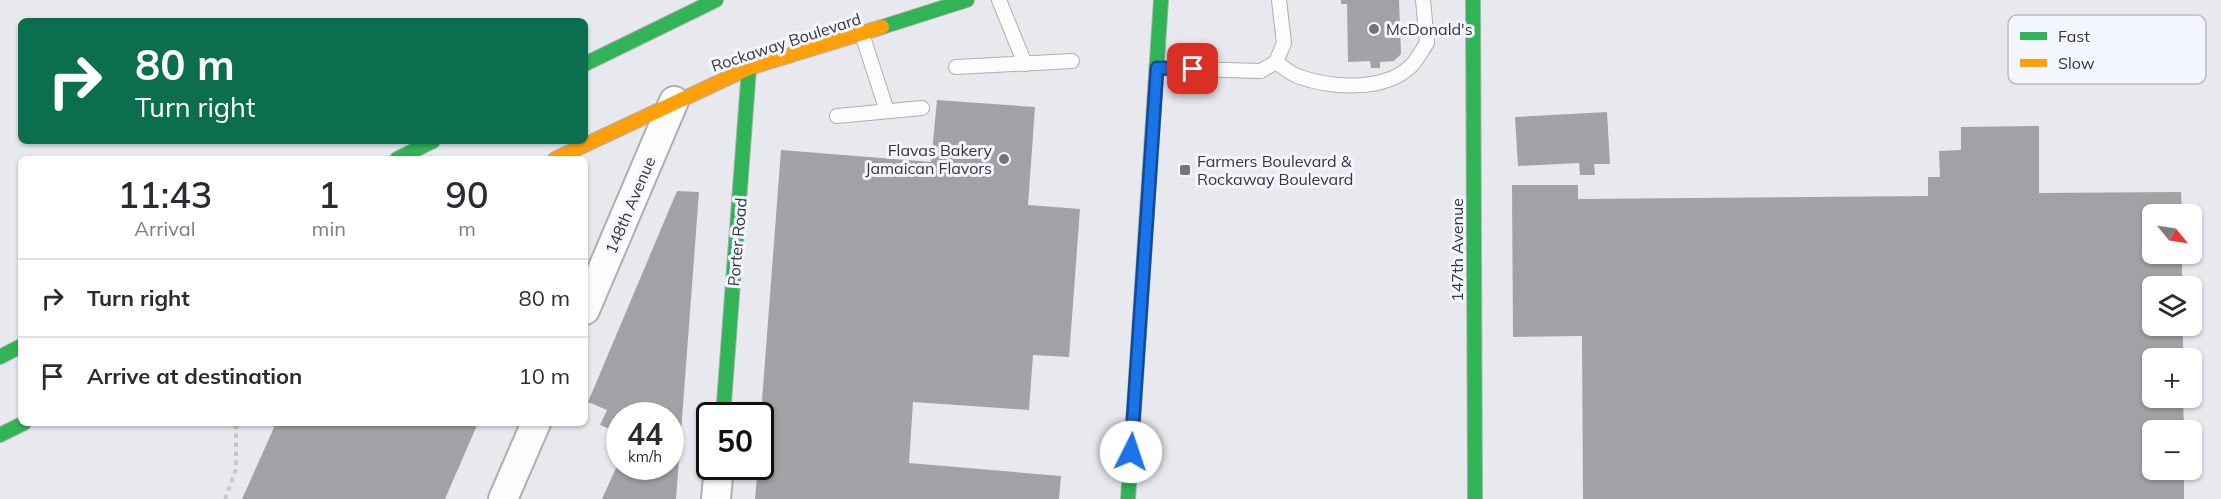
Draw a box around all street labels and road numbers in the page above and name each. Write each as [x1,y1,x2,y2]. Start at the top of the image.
street label: Rockaway Boulevard [709,8,863,76]
street label: 148th Avenue [601,153,659,257]
street label: Porter Road [723,197,751,287]
street label: 147th Avenue [1447,198,1467,302]

